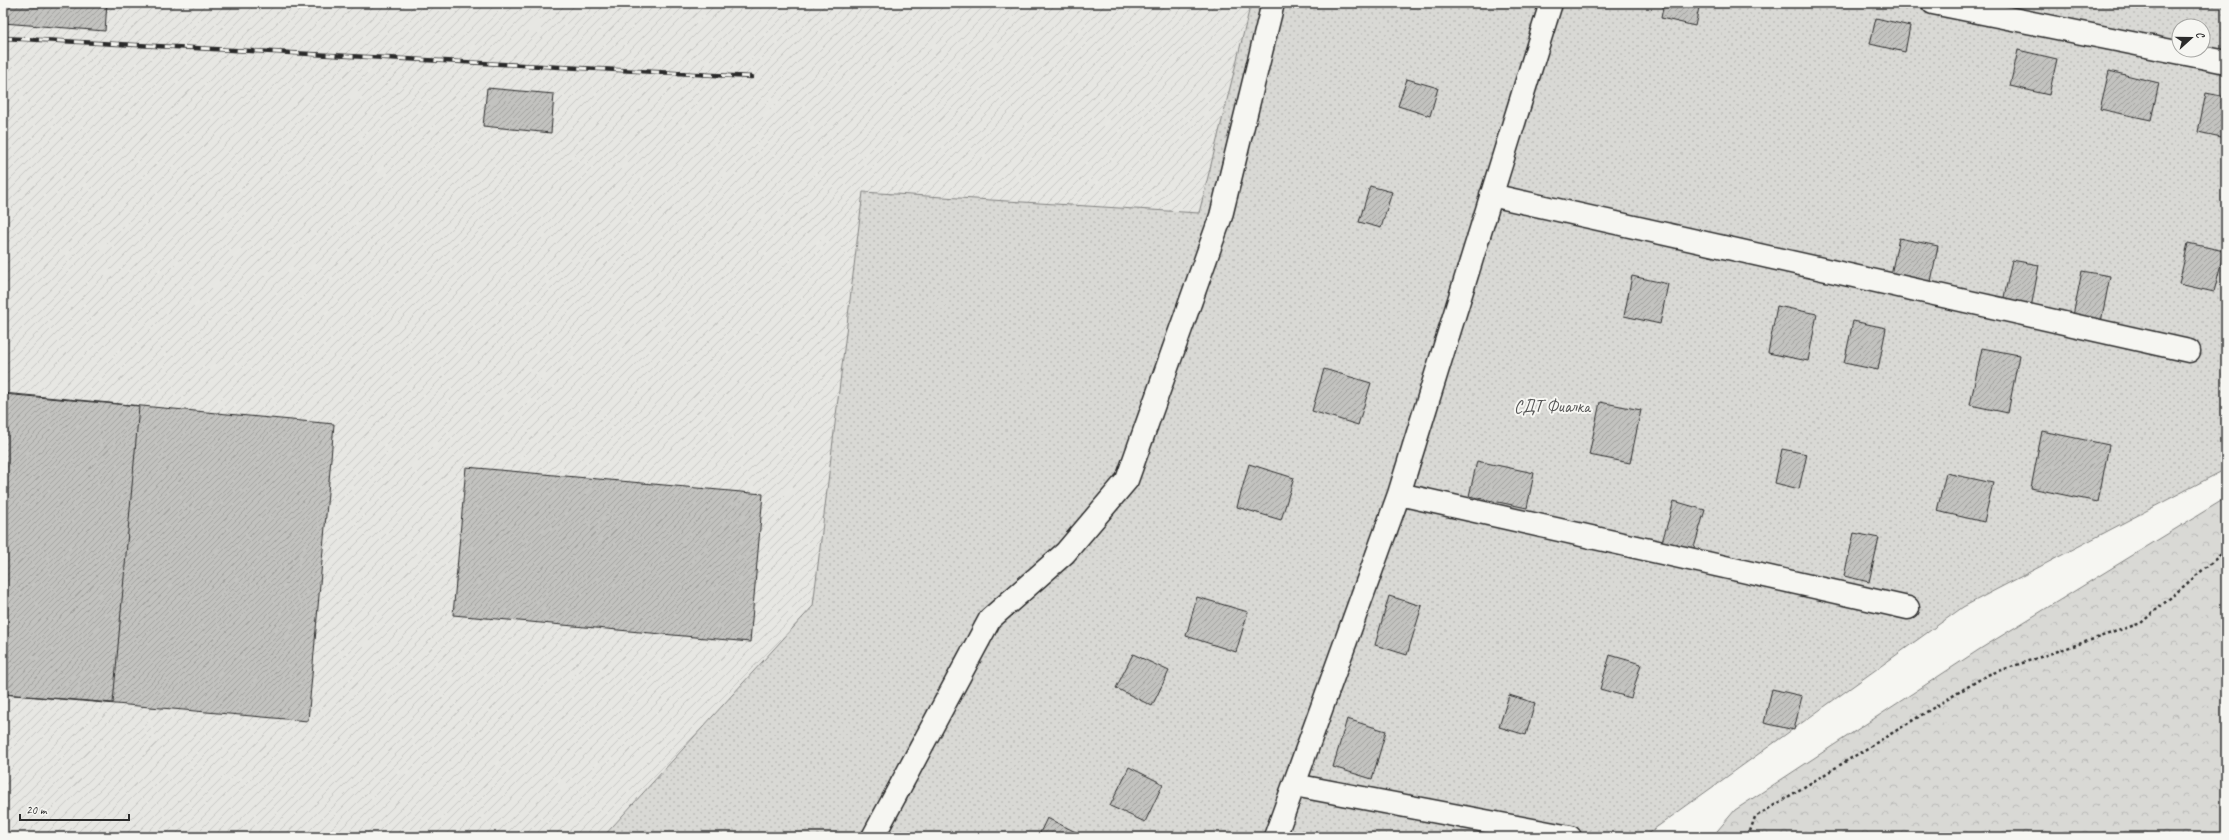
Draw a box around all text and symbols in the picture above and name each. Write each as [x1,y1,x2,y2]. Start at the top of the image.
north arrow [2171,18,2211,58]
text: С [2193,29,2208,41]
park label: СДТ Фиалка [1514,396,1592,417]
scale bar [20,796,129,822]
text: 20 m [26,802,48,818]

